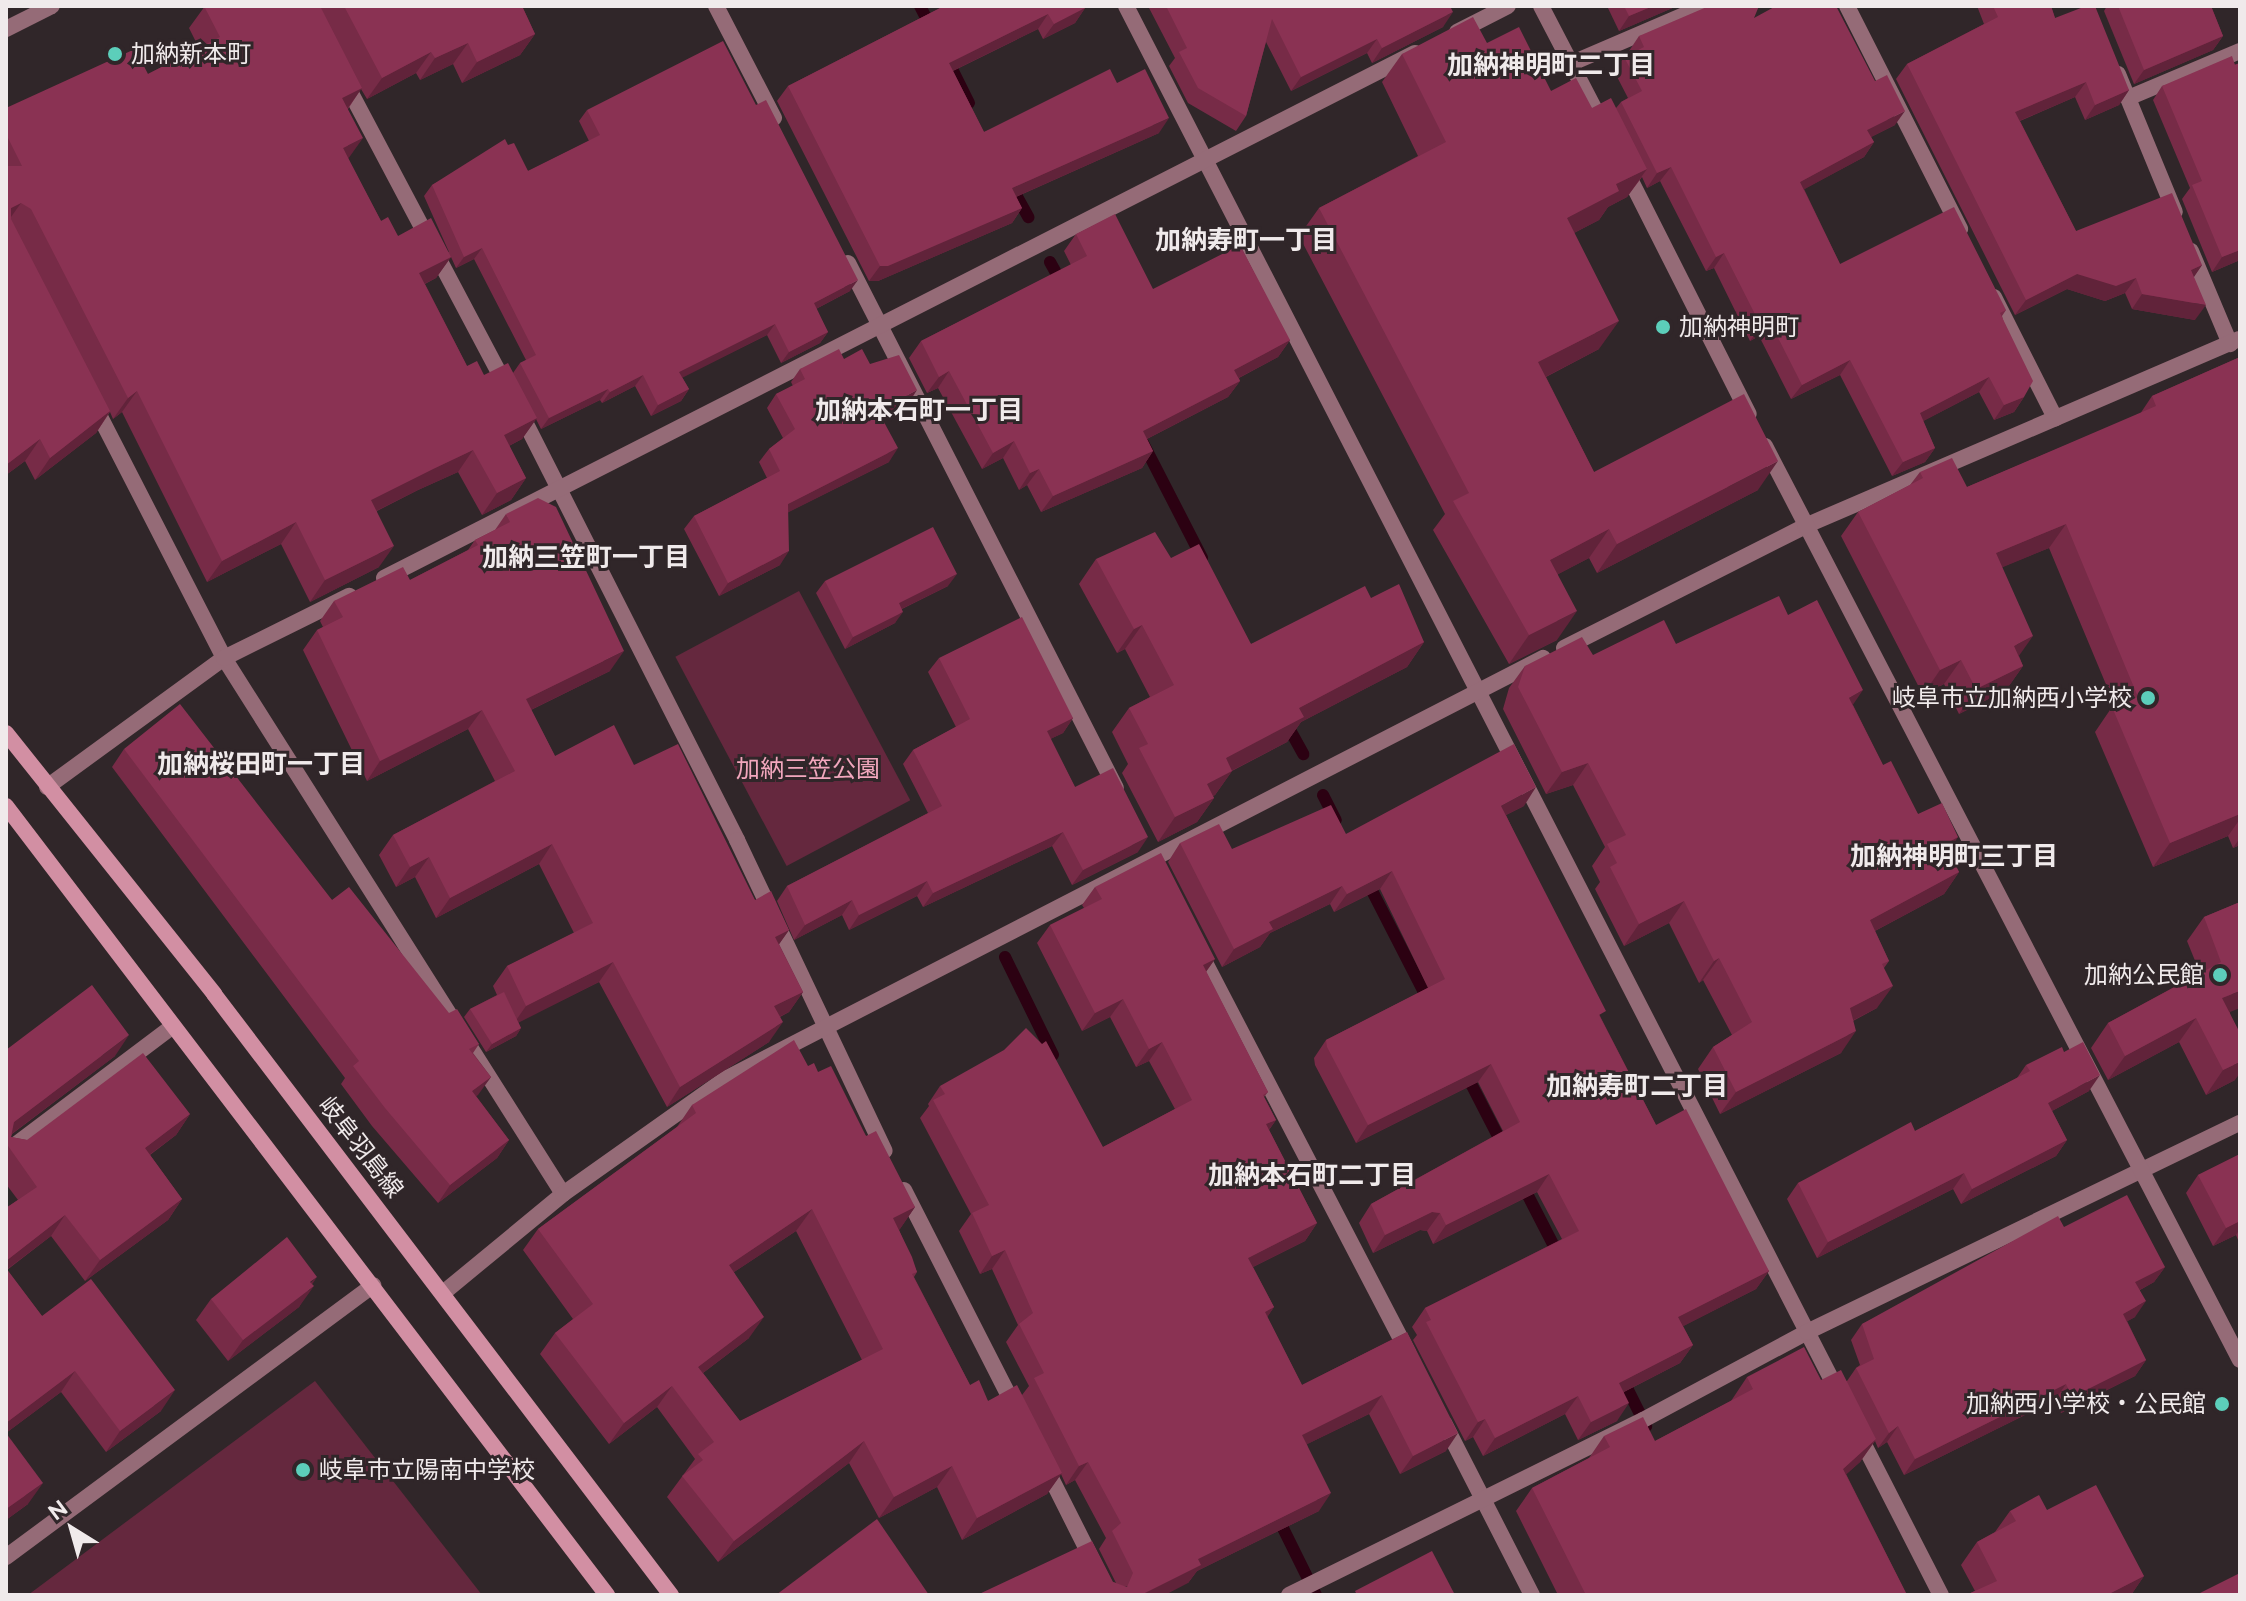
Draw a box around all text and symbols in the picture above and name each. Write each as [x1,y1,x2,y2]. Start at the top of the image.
place label: 加納新本町 [131,40,251,68]
marker: 加納新本町 [106,45,124,63]
district label: 加納神明町二丁目 [1447,50,1655,82]
district label: 加納寿町一丁目 [1155,225,1337,257]
place label: 加納神明町 [1679,313,1799,341]
marker: 加納神明町 [1654,318,1672,336]
district label: 加納本石町一丁目 [815,395,1023,427]
district label: 加納三笠町一丁目 [482,542,690,574]
place label: 岐阜市立加納西小学校 [1892,684,2132,712]
marker: 岐阜市立加納西小学校 [2139,689,2157,707]
district label: 加納桜田町一丁目 [157,749,365,781]
park label: 加納三笠公園 [736,755,880,783]
district label: 加納神明町三丁目 [1850,841,2058,873]
place label: 加納公民館 [2084,961,2204,989]
marker: 加納公民館 [2211,966,2229,984]
district label: 加納寿町二丁目 [1546,1071,1728,1103]
street label: 岐阜羽島線 [313,1091,409,1203]
district label: 加納本石町二丁目 [1208,1160,1416,1192]
place label: 加納西小学校・公民館 [1966,1390,2206,1418]
marker: 加納西小学校・公民館 [2213,1395,2231,1413]
place label: 岐阜市立陽南中学校 [319,1456,535,1484]
marker: 岐阜市立陽南中学校 [294,1461,312,1479]
north arrow [32,1489,112,1569]
text: N [43,1494,72,1525]

